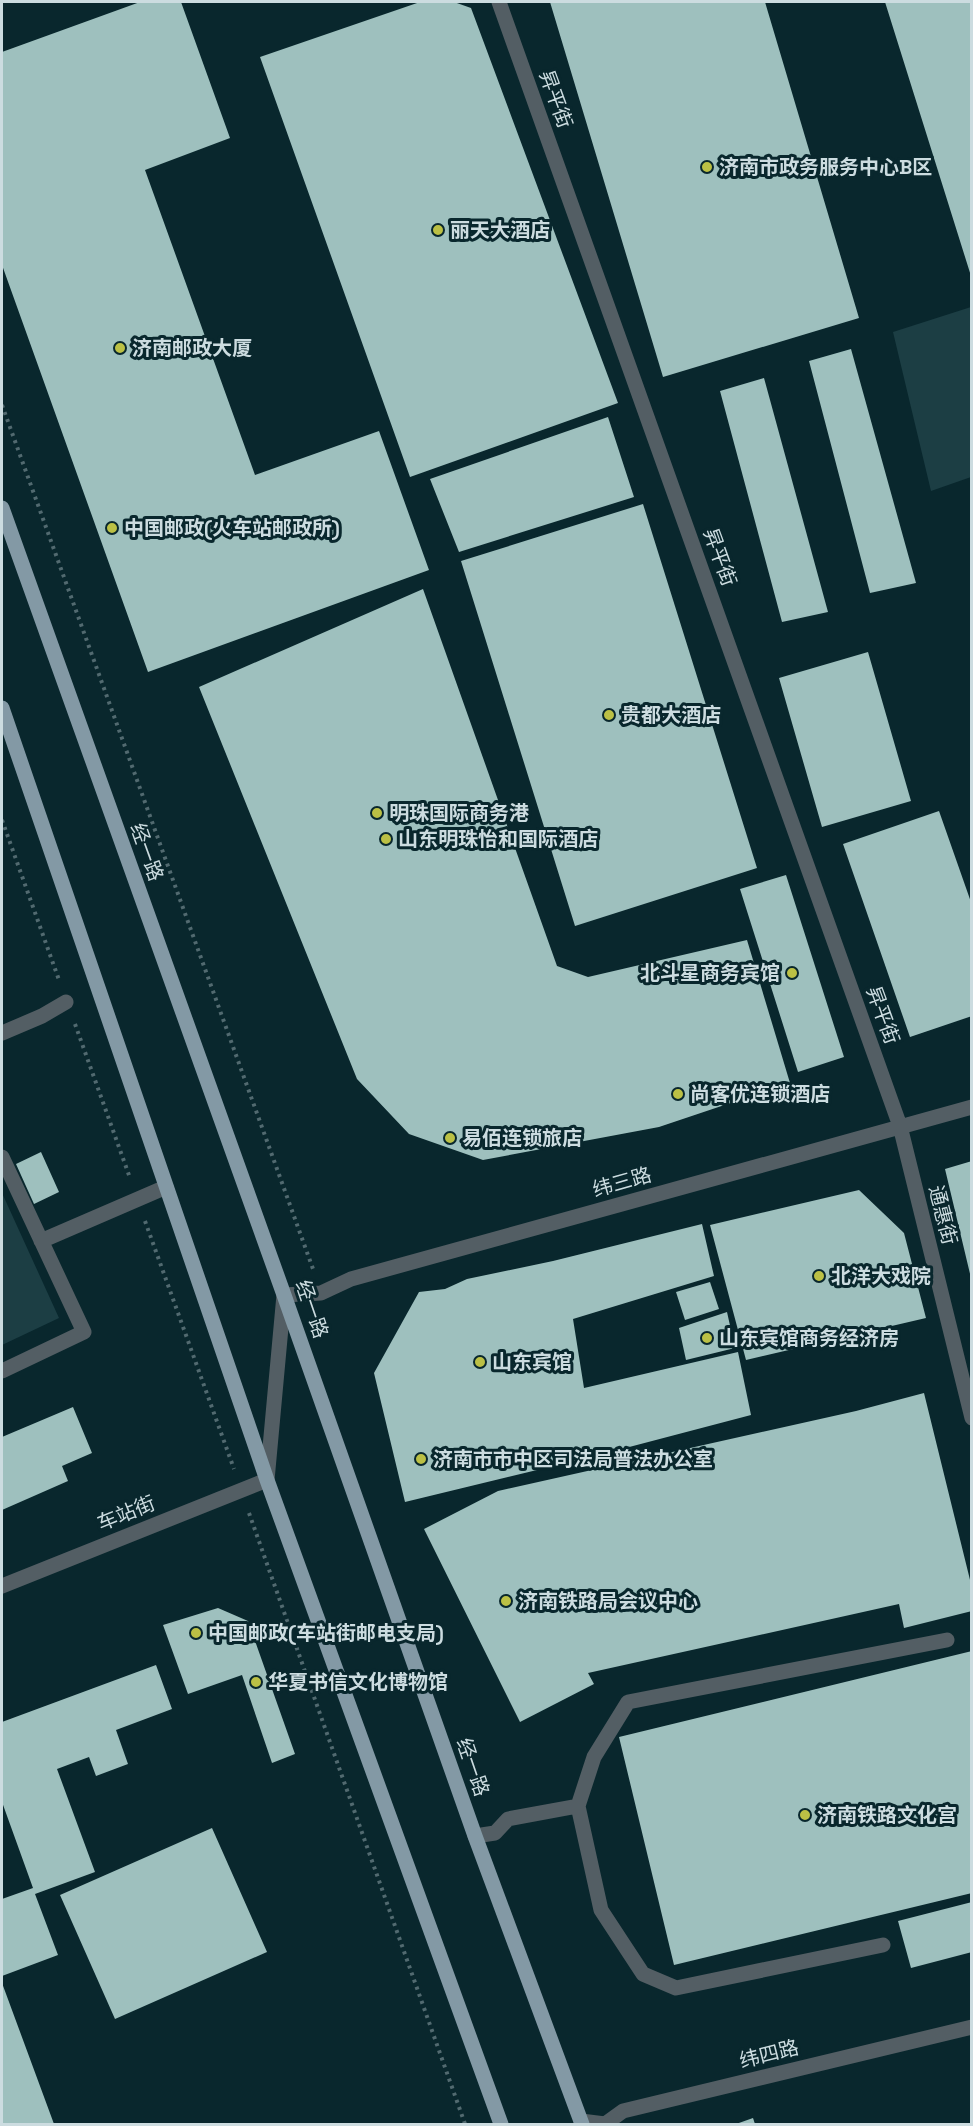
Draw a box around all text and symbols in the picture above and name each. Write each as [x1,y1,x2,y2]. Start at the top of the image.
street label: 昇平街 [534,66,578,132]
place label: 济南市政务服务中心B区 [719,154,932,180]
marker: 济南市政务服务中心B区 [700,160,714,174]
place label: 丽天大酒店 [450,217,550,243]
marker: 丽天大酒店 [431,223,445,237]
place label: 济南邮政大厦 [132,335,252,361]
marker: 济南邮政大厦 [113,341,127,355]
place label: 中国邮政(火车站邮政所) [124,515,340,541]
marker: 中国邮政(火车站邮政所) [105,521,119,535]
street label: 昇平街 [698,524,742,590]
place label: 贵都大酒店 [621,702,721,728]
marker: 贵都大酒店 [602,708,616,722]
place label: 明珠国际商务港 [389,800,529,826]
marker: 明珠国际商务港 [370,806,384,820]
street label: 经一路 [125,819,169,885]
place label: 山东明珠怡和国际酒店 [398,826,598,852]
marker: 山东明珠怡和国际酒店 [379,832,393,846]
place label: 北斗星商务宾馆 [640,960,780,986]
marker: 北斗星商务宾馆 [785,966,799,980]
street label: 昇平街 [861,982,905,1048]
place label: 尚客优连锁酒店 [690,1081,830,1107]
marker: 尚客优连锁酒店 [671,1087,685,1101]
place label: 易佰连锁旅店 [462,1125,582,1151]
marker: 易佰连锁旅店 [443,1131,457,1145]
street label: 纬三路 [590,1161,654,1203]
street label: 通惠街 [923,1183,963,1247]
place label: 北洋大戏院 [831,1263,931,1289]
marker: 北洋大戏院 [812,1269,826,1283]
street label: 经一路 [290,1276,334,1342]
place label: 山东宾馆商务经济房 [719,1325,899,1351]
marker: 山东宾馆商务经济房 [700,1331,714,1345]
place label: 山东宾馆 [492,1349,572,1375]
marker: 山东宾馆 [473,1355,487,1369]
place label: 济南市市中区司法局普法办公室 [433,1446,713,1472]
marker: 济南市市中区司法局普法办公室 [414,1452,428,1466]
street label: 车站街 [93,1490,159,1536]
place label: 济南铁路局会议中心 [518,1588,698,1614]
marker: 济南铁路局会议中心 [499,1594,513,1608]
place label: 中国邮政(车站街邮电支局) [208,1620,444,1646]
marker: 中国邮政(车站街邮电支局) [189,1626,203,1640]
place label: 华夏书信文化博物馆 [268,1669,448,1695]
marker: 华夏书信文化博物馆 [249,1675,263,1689]
street label: 经一路 [451,1734,495,1800]
place label: 济南铁路文化宫 [817,1802,957,1828]
marker: 济南铁路文化宫 [798,1808,812,1822]
street label: 纬四路 [737,2034,801,2074]

